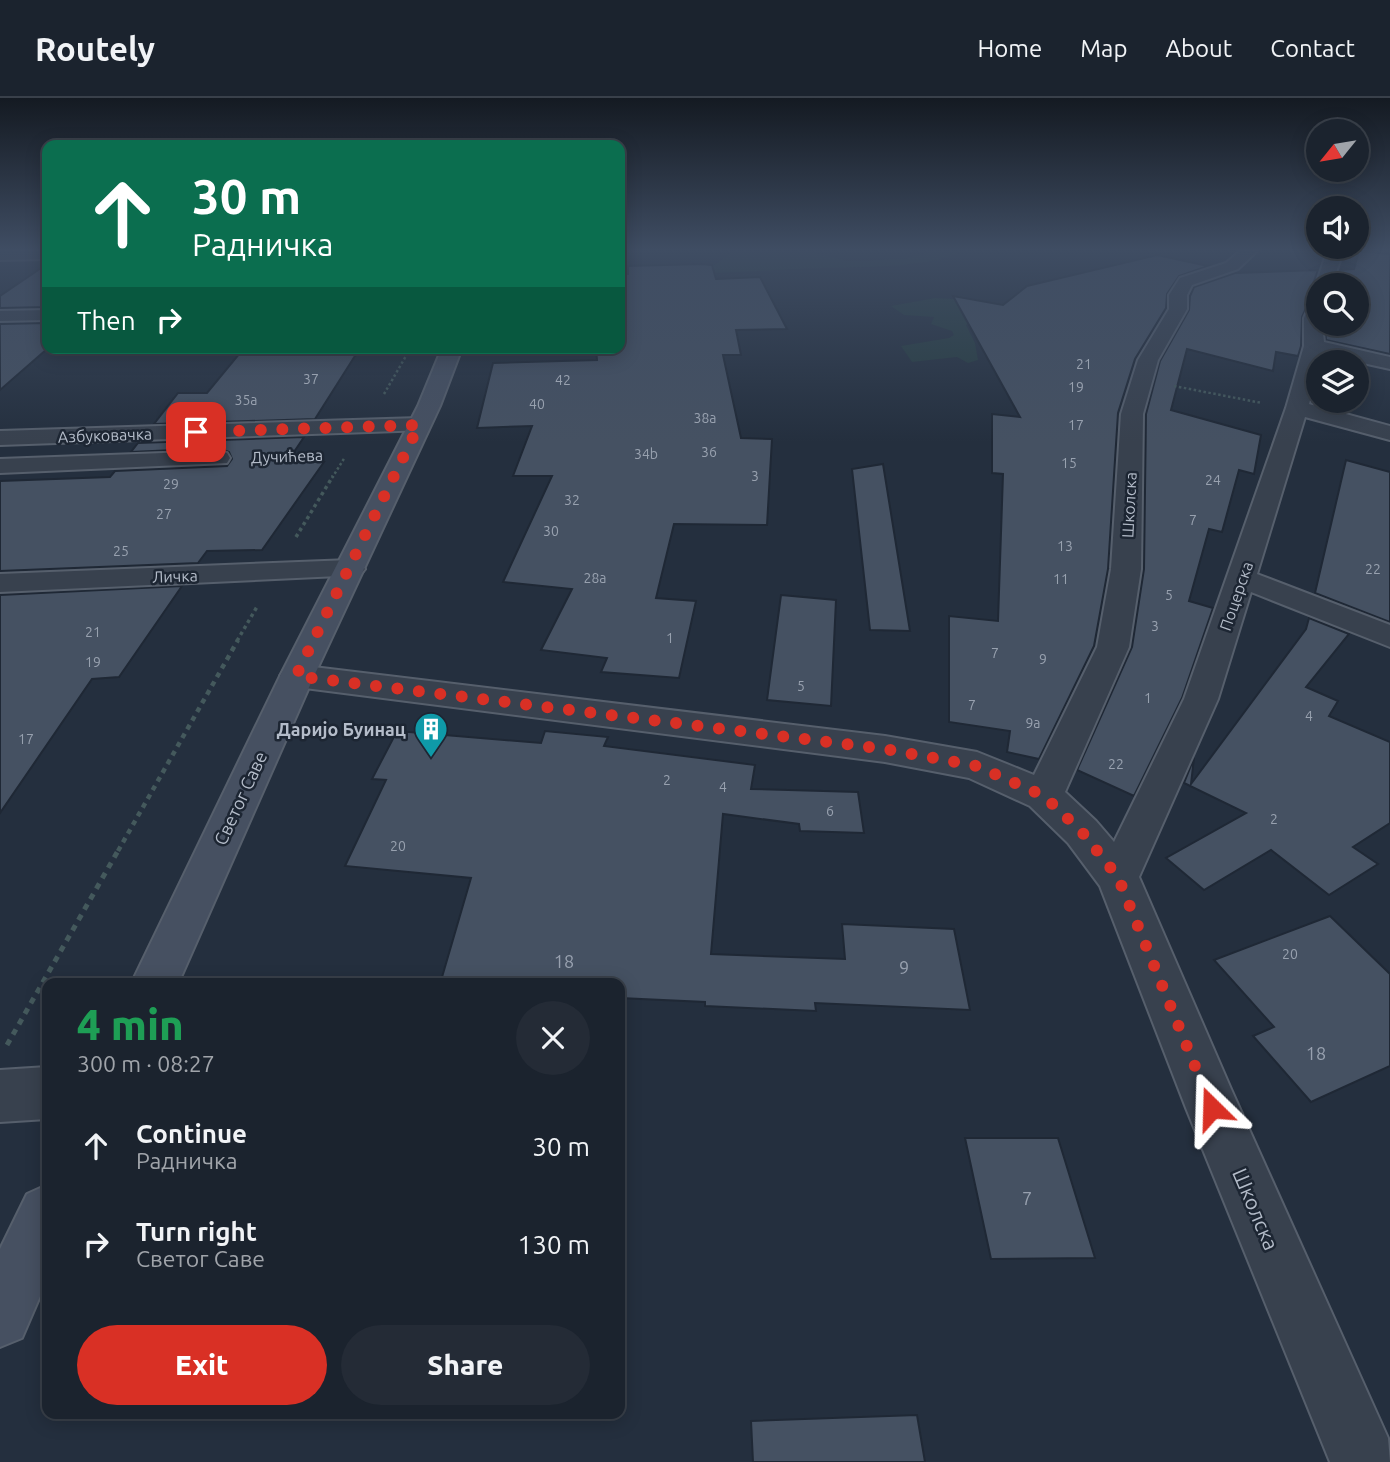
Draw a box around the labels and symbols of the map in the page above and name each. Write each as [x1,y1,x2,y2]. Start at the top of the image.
north arrow [1306,119,1368,182]
house number: 21 [1076,356,1092,372]
house number: 37 [303,371,319,387]
house number: 42 [555,372,571,388]
house number: 19 [1068,379,1084,395]
house number: 35a [235,392,258,408]
house number: 40 [529,396,545,412]
pin [166,402,226,462]
house number: 38a [694,410,717,426]
house number: 17 [1068,417,1084,433]
street label: Азбуковачка [58,424,152,446]
house number: 36 [701,444,717,460]
street label: Дучићева [251,446,323,466]
house number: 34b [634,446,658,462]
house number: 15 [1061,455,1077,471]
house number: 3 [751,468,759,484]
street label: Школска [1118,472,1140,538]
house number: 24 [1205,472,1221,488]
house number: 29 [163,476,179,492]
house number: 32 [564,492,580,508]
house number: 27 [156,506,172,522]
house number: 7 [1189,512,1197,528]
house number: 30 [543,523,559,539]
house number: 13 [1057,538,1073,554]
house number: 25 [113,543,129,559]
street label: Поцерска [1216,559,1256,633]
house number: 22 [1365,561,1381,577]
street label: Личка [152,566,198,586]
house number: 28a [584,570,607,586]
house number: 11 [1053,571,1069,587]
house number: 5 [1165,587,1173,603]
house number: 3 [1151,618,1159,634]
house number: 21 [85,624,101,640]
house number: 1 [666,630,674,646]
house number: 7 [991,645,999,661]
house number: 9 [1039,651,1047,667]
house number: 19 [85,654,101,670]
house number: 5 [797,678,805,694]
house number: 1 [1144,690,1152,706]
house number: 7 [968,697,976,713]
house number: 4 [1305,708,1313,724]
building icon: Даријо Буинац [412,710,450,759]
house number: 9a [1025,715,1041,731]
place label: Даријо Буинац [277,719,406,739]
house number: 17 [18,731,34,747]
street label: Светог Саве [210,748,270,848]
house number: 22 [1108,756,1124,772]
house number: 2 [663,772,671,788]
house number: 4 [719,779,727,795]
house number: 6 [826,803,834,819]
house number: 2 [1270,811,1278,827]
house number: 20 [390,838,406,854]
house number: 20 [1282,946,1298,962]
house number: 18 [554,951,574,971]
house number: 9 [899,957,909,977]
house number: 18 [1306,1043,1326,1063]
position arrow [1175,1071,1249,1145]
street label: Школска [1228,1164,1284,1254]
house number: 7 [1022,1188,1032,1208]

